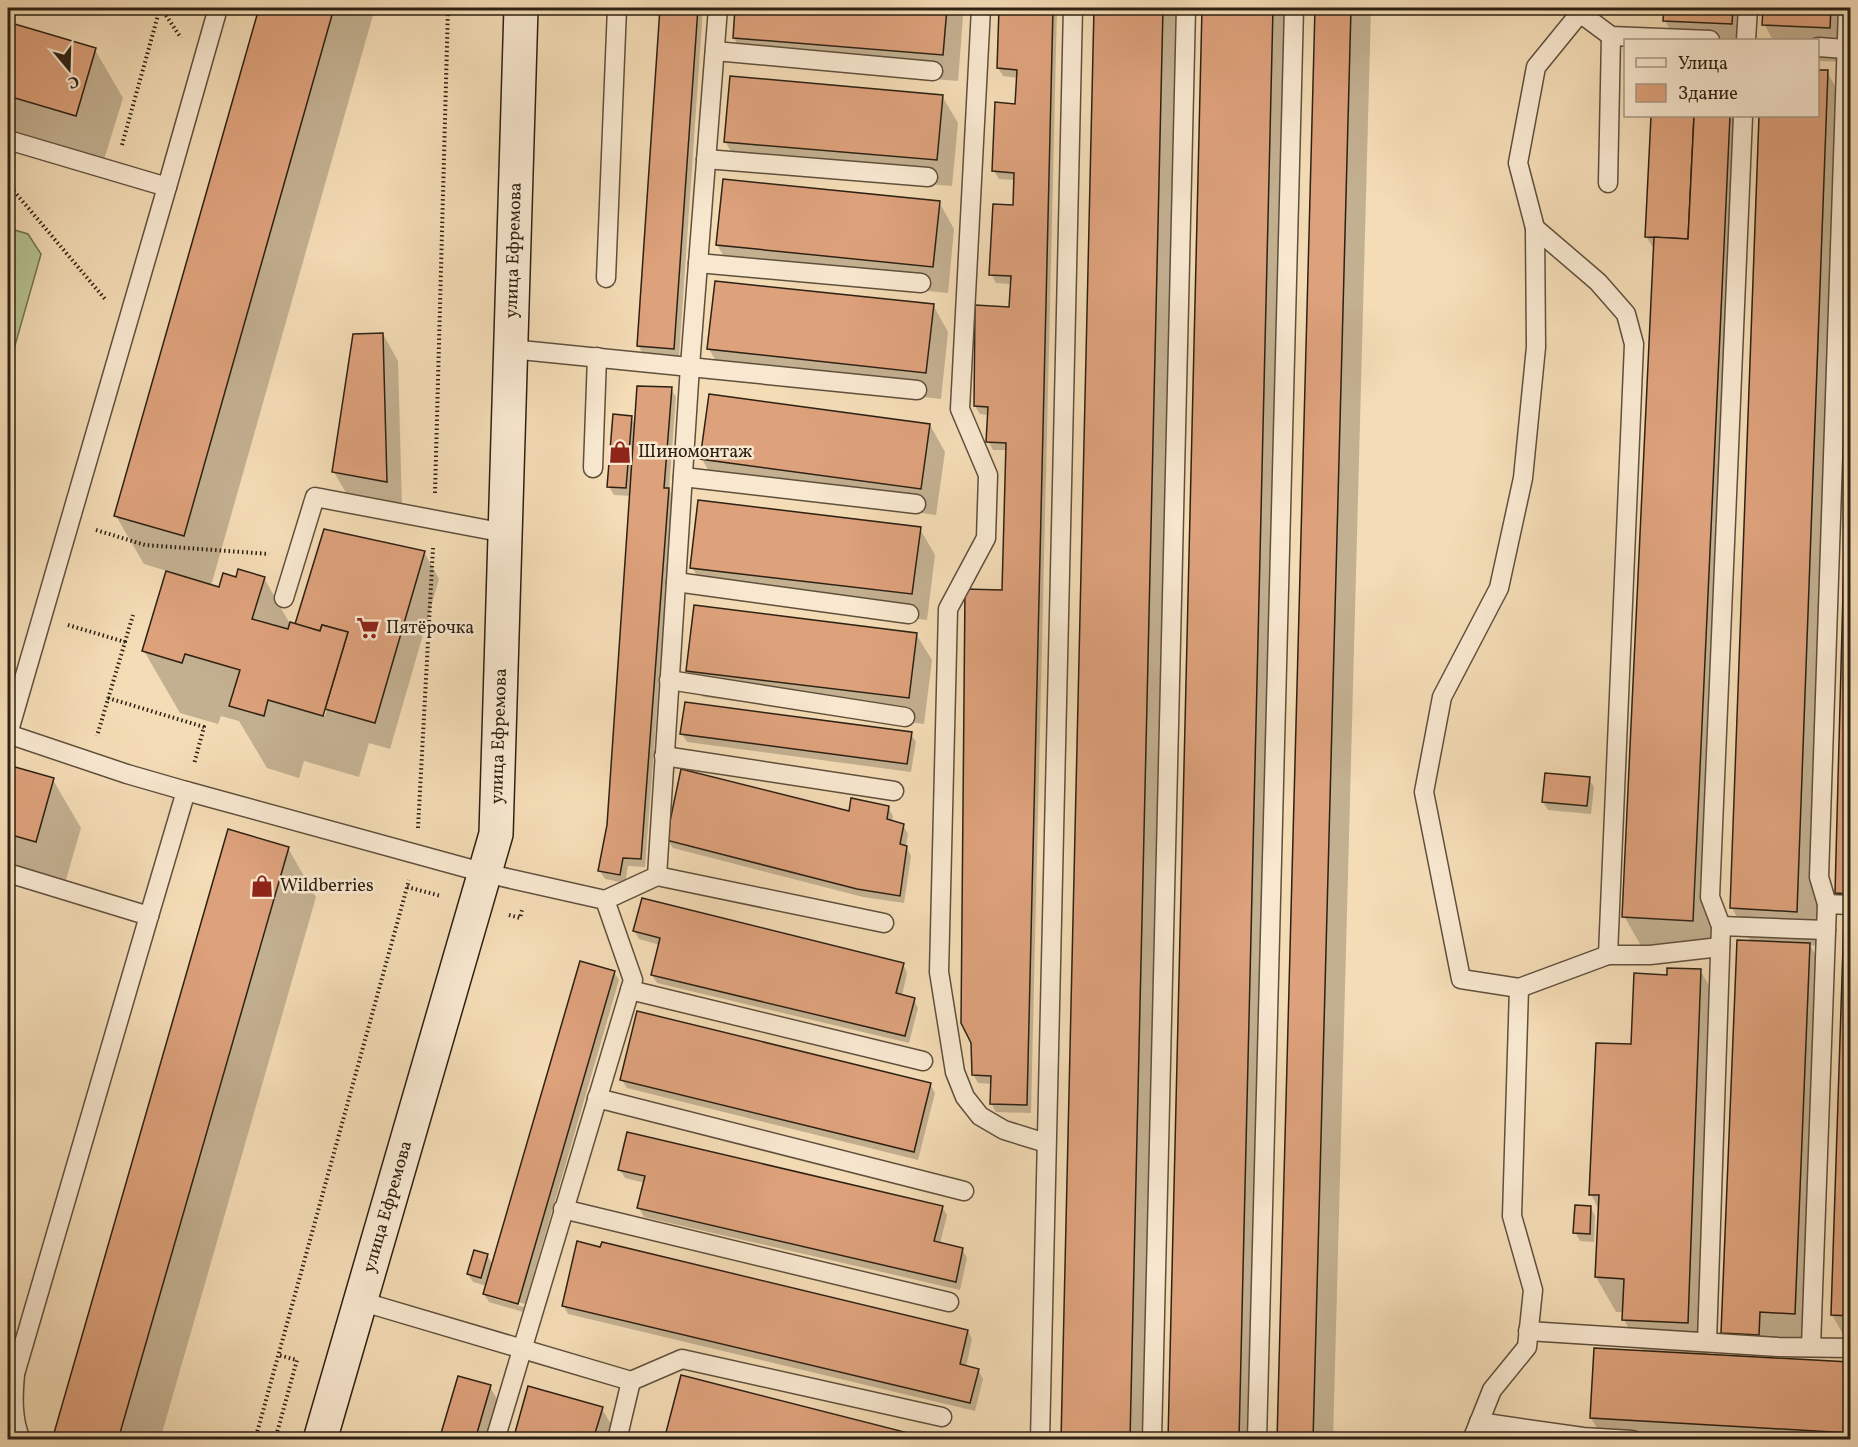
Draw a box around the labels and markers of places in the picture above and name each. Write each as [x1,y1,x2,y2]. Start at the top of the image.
shop icon: Шиномонтаж [607,439,633,465]
place label: Шиномонтаж [638,440,752,465]
supermarket icon: Пятёрочка [355,615,381,641]
place label: Пятёрочка [386,616,474,641]
shop icon: Wildberries [249,873,275,899]
place label: Wildberries [280,874,374,899]

